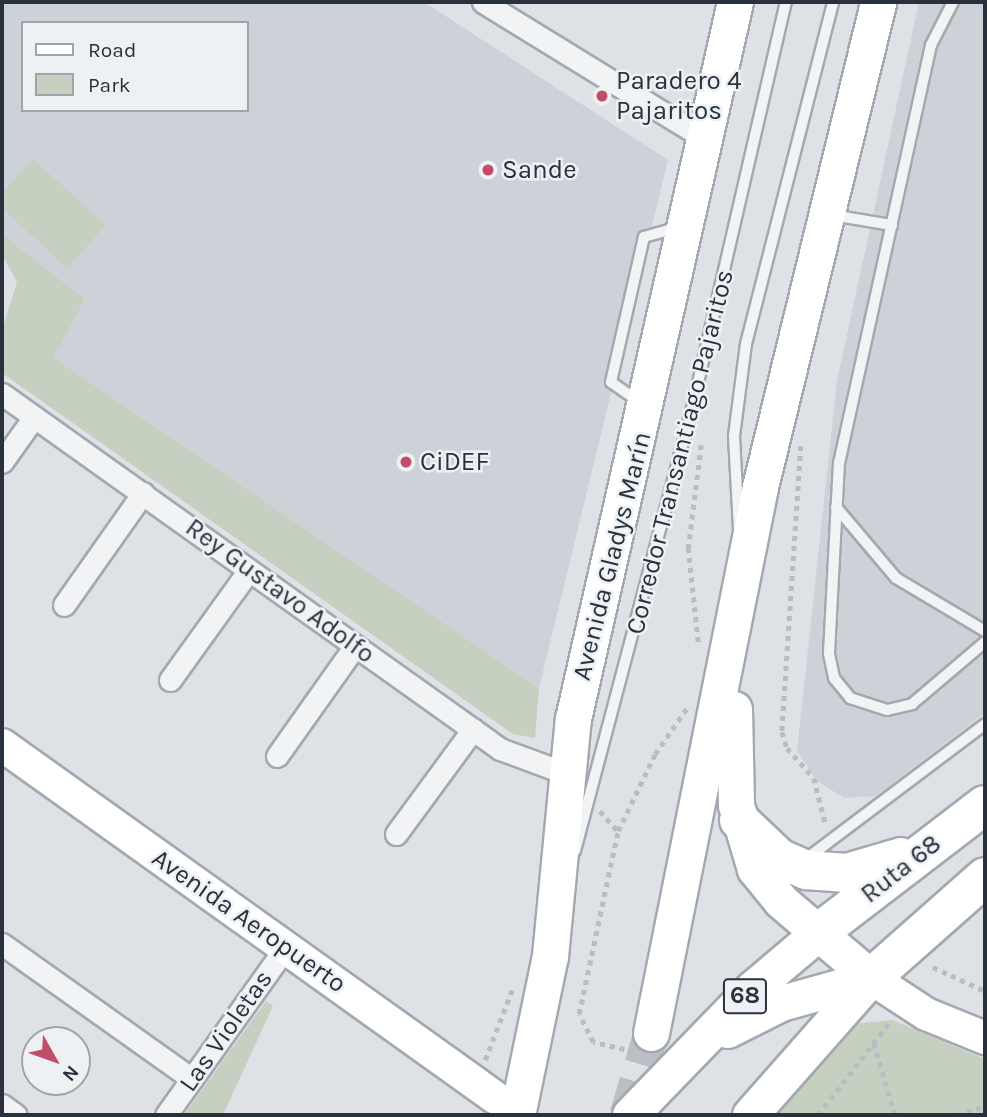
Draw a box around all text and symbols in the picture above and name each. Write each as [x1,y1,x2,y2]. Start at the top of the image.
legend [21,21,248,112]
text: Road [88,38,136,62]
place label: Paradero 4 Pajaritos [616,65,741,126]
text: Park [88,73,131,97]
marker: Paradero 4 Pajaritos [594,88,610,104]
place label: Sande [502,154,576,186]
marker: Sande [480,162,496,178]
street label: Corredor Transantiago Pajaritos [620,267,740,637]
street label: Avenida Gladys Marín [566,429,658,683]
place label: CiDEF [420,446,489,478]
marker: CiDEF [398,454,414,470]
street label: Rey Gustavo Adolfo [179,512,381,670]
street label: Ruta 68 [855,828,947,910]
street label: Avenida Aeropuerto [146,842,352,1000]
street label: Las Violetas [173,964,279,1098]
road number: 68 [722,976,768,1016]
north arrow [21,1026,91,1096]
text: N [58,1061,83,1086]

